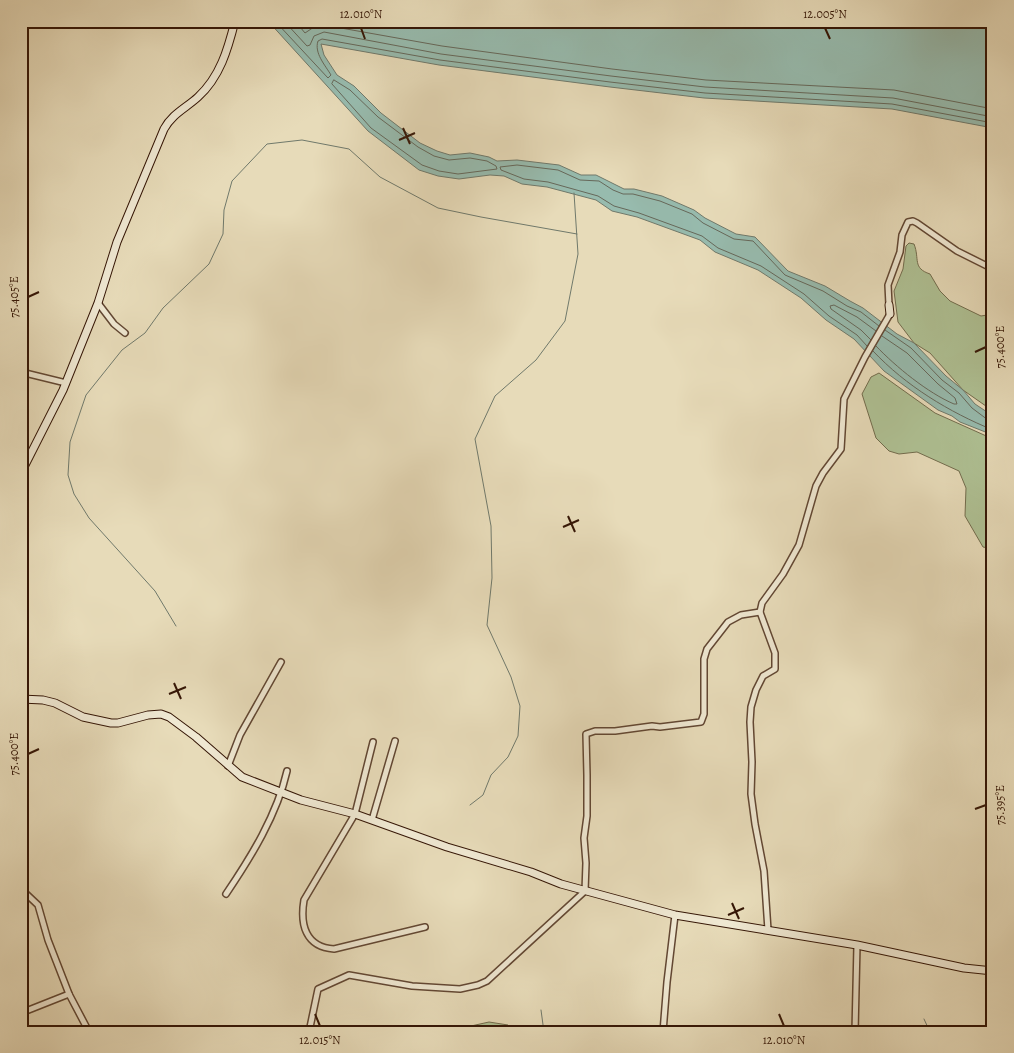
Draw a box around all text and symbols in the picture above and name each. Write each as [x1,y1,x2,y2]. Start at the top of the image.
text: 12.010°N [340,6,383,22]
text: 12.005°N [803,6,847,22]
text: 75.405°E [6,276,22,318]
text: 75.400°E [992,326,1008,368]
text: 75.400°E [6,733,22,775]
text: 75.395°E [992,785,1008,825]
text: 12.015°N [299,1032,341,1048]
text: 12.010°N [763,1032,806,1048]

